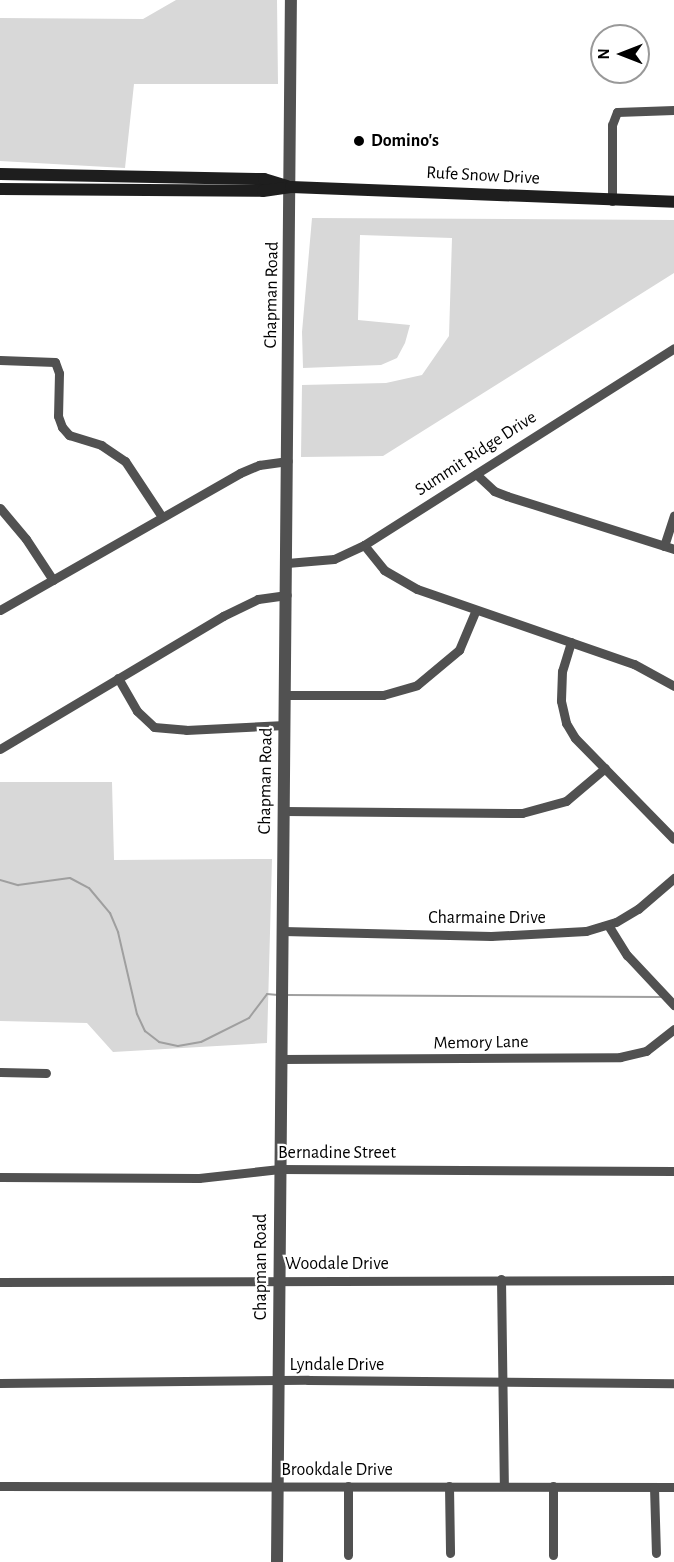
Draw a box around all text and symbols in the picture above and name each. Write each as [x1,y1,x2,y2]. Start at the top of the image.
north arrow [590,24,650,84]
text: N [596,48,612,60]
place label: Domino's [371,130,439,152]
marker: Domino's [352,134,366,148]
street label: Rufe Snow Drive [426,162,540,190]
street label: Chapman Road [260,242,284,348]
street label: Summit Ridge Drive [411,407,541,501]
street label: Chapman Road [254,728,278,834]
street label: Charmaine Drive [428,907,546,929]
street label: Memory Lane [433,1031,529,1055]
street label: Bernadine Street [278,1142,396,1164]
street label: Chapman Road [250,1214,272,1320]
street label: Woodale Drive [285,1253,389,1275]
street label: Lyndale Drive [290,1354,384,1376]
street label: Brookdale Drive [281,1459,393,1481]

